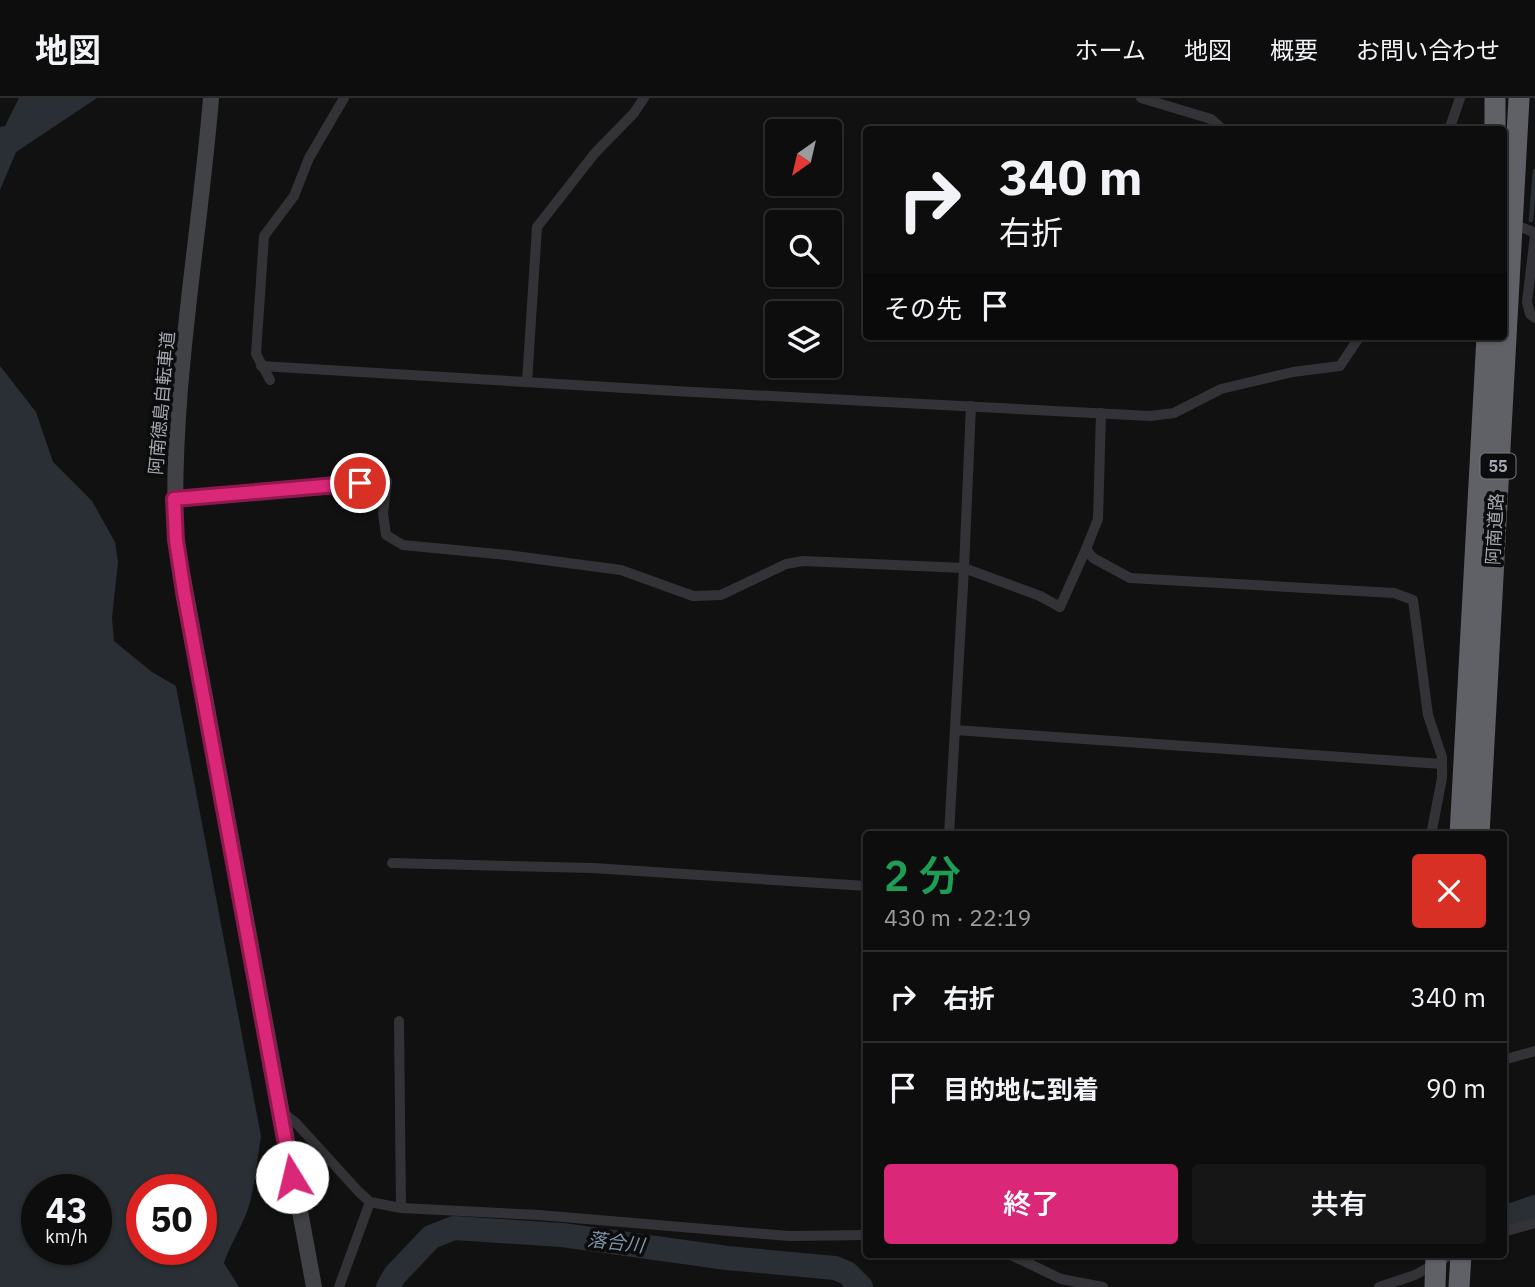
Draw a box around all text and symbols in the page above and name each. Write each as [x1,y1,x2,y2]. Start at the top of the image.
text: 地図 [35,28,101,71]
text: ホーム [1075,34,1146,66]
text: 地図 [1184,34,1232,66]
text: 概要 [1270,34,1318,66]
text: お問い合わせ [1356,34,1500,66]
north arrow [765,119,842,196]
map controls [765,119,842,378]
text: 340 m [999,145,1143,208]
icon: right [884,154,975,245]
button: search [765,210,842,287]
text: 右折 [999,211,1063,253]
icon: arrive [976,287,1014,325]
text: その先 [884,291,962,325]
button: layers [765,301,842,378]
street label: 阿南徳島自転車道 [144,330,179,476]
pin [330,453,390,513]
road number: 55 [1480,454,1516,478]
icon: arrive [341,464,379,502]
street label: 阿南道路 [1481,492,1508,566]
text: 2 分 [884,848,961,903]
button: close [1412,854,1486,928]
text: 430 m · 22:19 [884,902,1031,932]
icon: right [884,978,922,1016]
text: 340 m [1410,980,1486,1014]
text: 右折 [943,981,995,1015]
icon: arrive [884,1069,922,1107]
text: 90 m [1426,1071,1486,1105]
text: 目的地に到着 [943,1072,1099,1106]
position arrow [255,1140,329,1214]
button: 終了 [884,1164,1178,1244]
button: 共有 [1192,1164,1486,1244]
speed limit sign: 50 [126,1174,217,1265]
text: 43 [45,1187,88,1233]
text: km/h [45,1225,88,1248]
water label: 落合川 [586,1227,648,1258]

